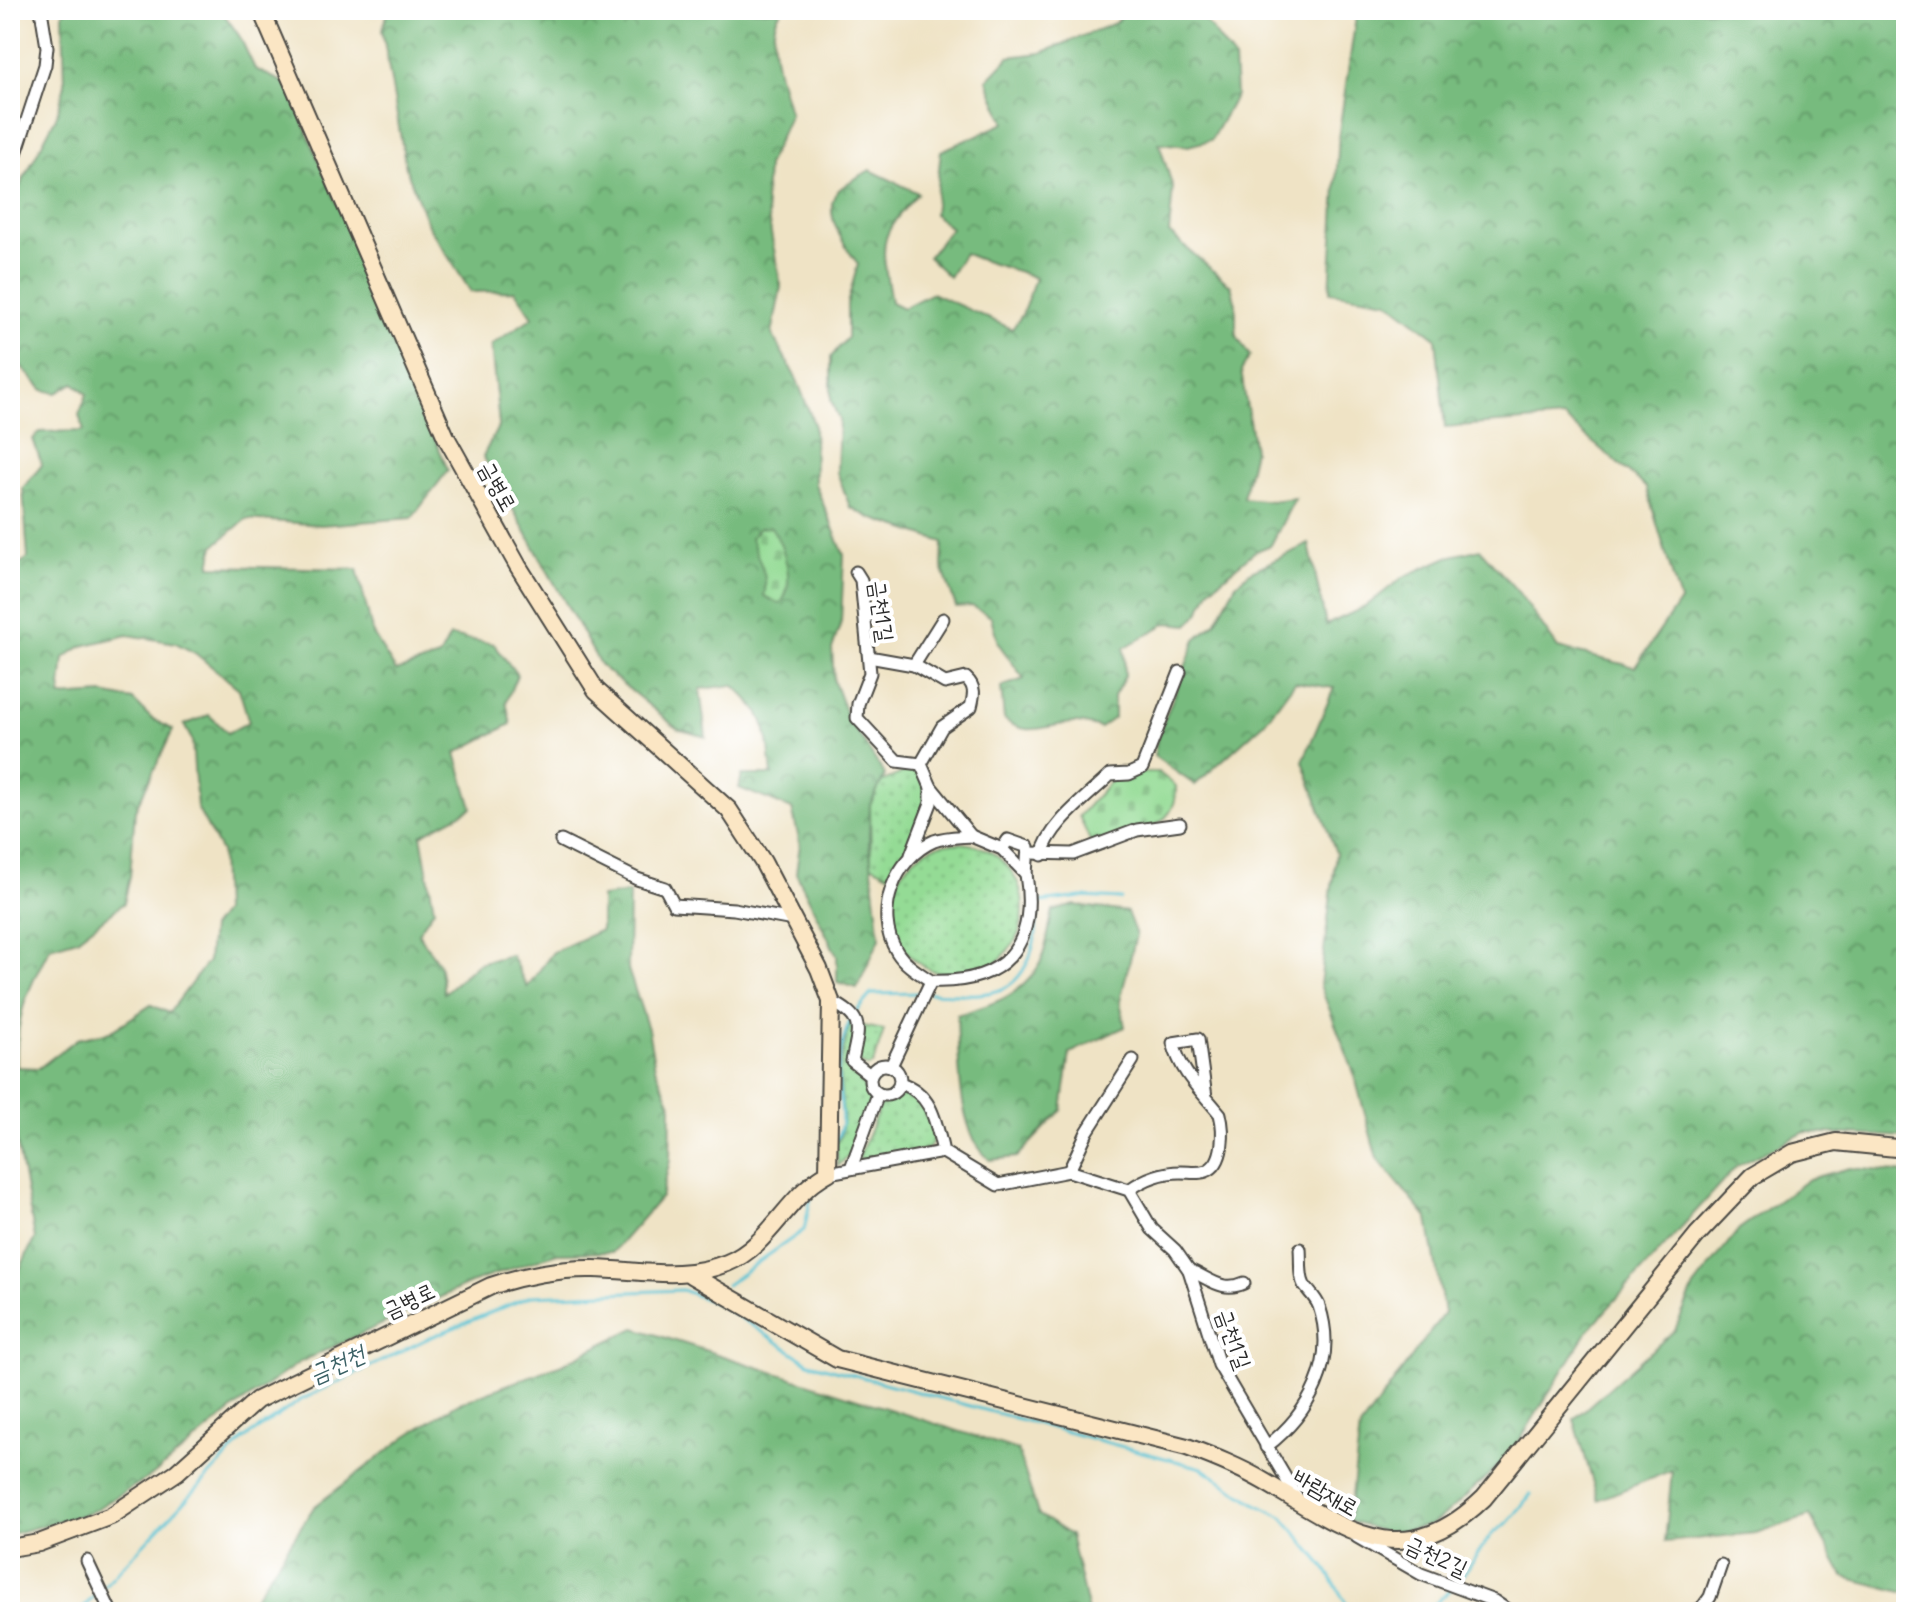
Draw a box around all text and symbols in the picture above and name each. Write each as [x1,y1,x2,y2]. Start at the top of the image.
street label: 금병로 [473,456,523,516]
street label: 금천1길 [864,578,900,644]
street label: 금병로 [379,1276,439,1324]
street label: 금천1길 [1210,1305,1258,1373]
water label: 금천천 [304,1337,372,1389]
street label: 바람재로 [1288,1462,1364,1522]
street label: 금천2길 [1402,1530,1473,1583]

